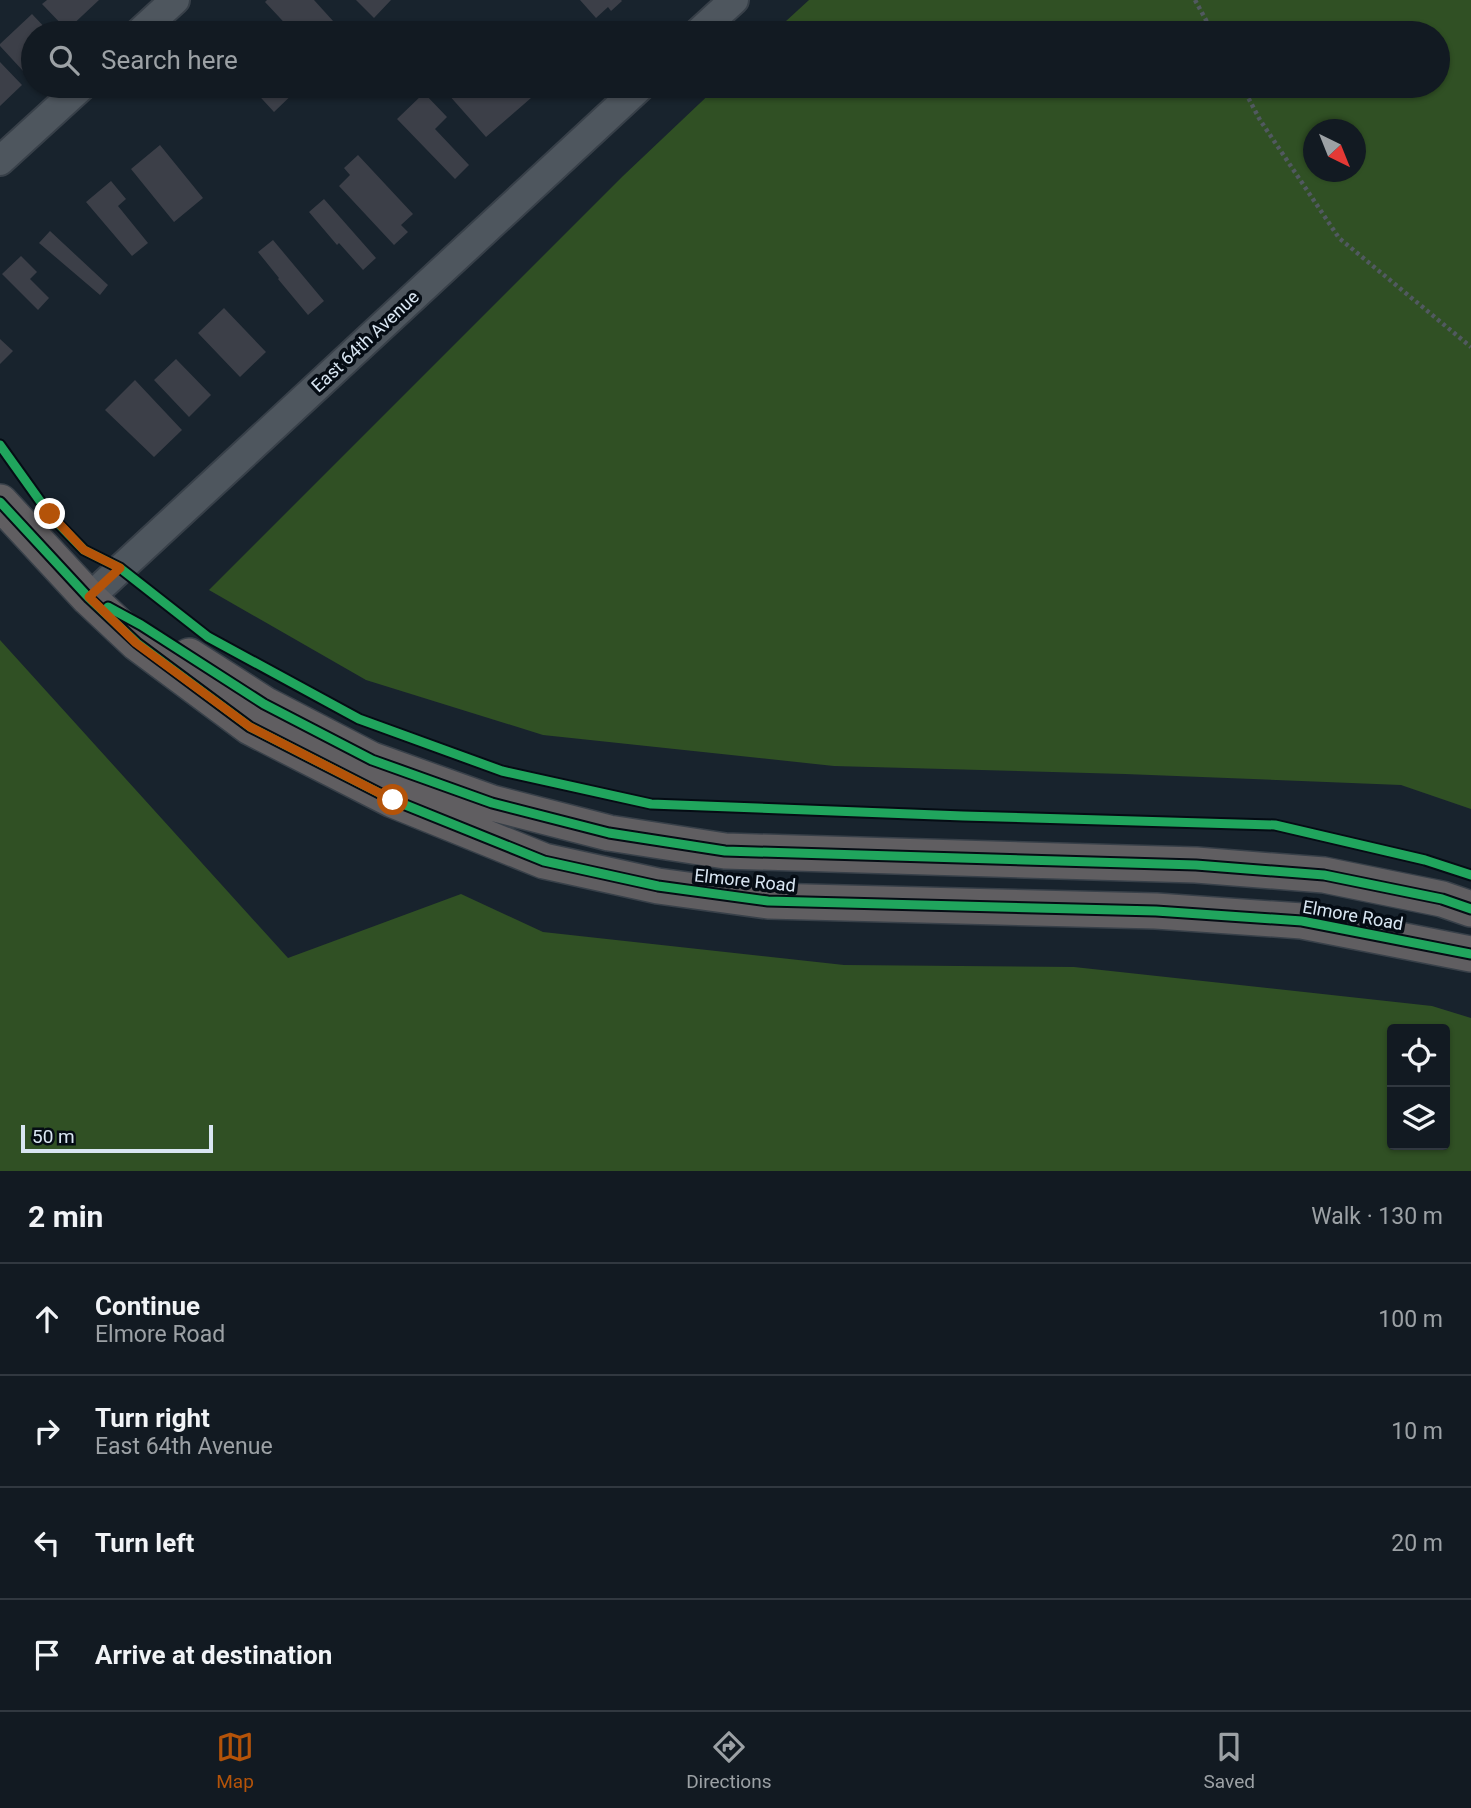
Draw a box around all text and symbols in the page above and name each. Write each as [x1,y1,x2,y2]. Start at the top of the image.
search box [21,21,1450,98]
icon: search [45,41,83,79]
text: Search here [101,45,238,75]
north arrow [1303,119,1366,182]
street label: East 64th Avenue [307,286,423,396]
route end [34,498,65,529]
route start [377,784,408,815]
street label: Elmore Road [693,864,797,896]
street label: Elmore Road [1301,896,1405,934]
map controls [1387,1024,1450,1150]
button: locate [1387,1024,1450,1087]
button: layers [1387,1087,1450,1150]
scale bar [21,1122,214,1154]
text: 50 m [32,1125,75,1148]
text: 2 min [28,1199,103,1234]
text: Walk · 130 m [1311,1203,1443,1230]
text: Continue [95,1291,200,1321]
icon: ahead [28,1300,66,1338]
text: 100 m [1378,1306,1443,1333]
text: Elmore Road [95,1321,225,1348]
text: Turn right [95,1403,210,1433]
icon: right [28,1412,66,1450]
text: 10 m [1391,1418,1443,1445]
text: East 64th Avenue [95,1433,273,1460]
icon: left [28,1524,66,1562]
text: Turn left [95,1528,194,1558]
text: 20 m [1391,1530,1443,1557]
icon: arrive [28,1636,66,1674]
text: Arrive at destination [95,1640,332,1670]
tab: Map [216,1728,254,1793]
tab: Directions [686,1728,771,1793]
tab: Saved [1204,1728,1255,1793]

